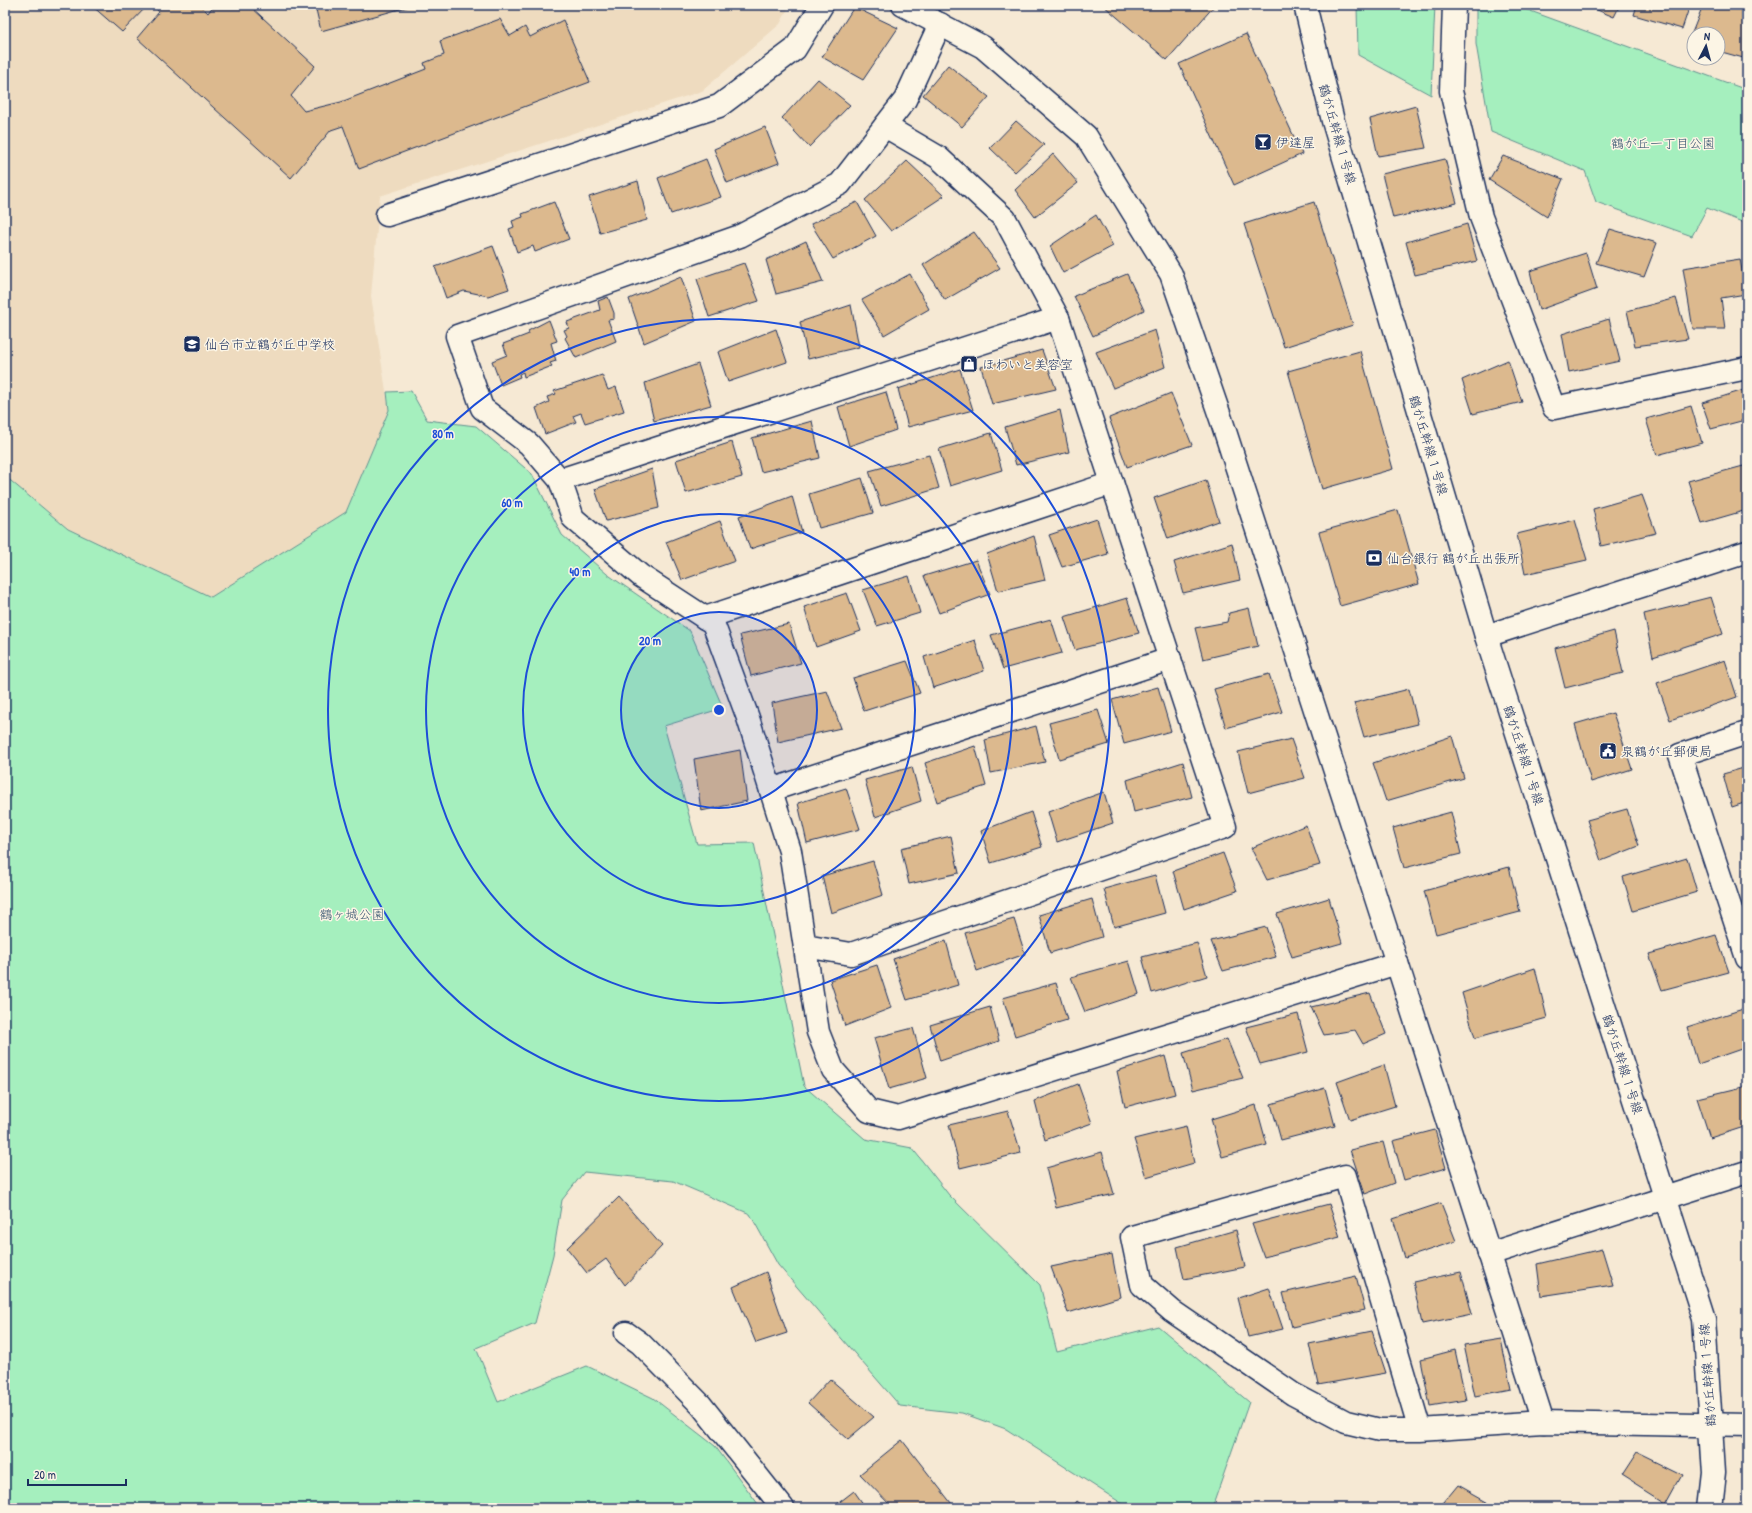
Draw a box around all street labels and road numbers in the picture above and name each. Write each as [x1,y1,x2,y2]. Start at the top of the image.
street label: 鶴が丘幹線１号線 [1315,82,1361,187]
street label: 鶴が丘幹線１号線 [1405,393,1453,498]
street label: 鶴が丘幹線１号線 [1499,703,1549,808]
street label: 鶴が丘幹線１号線 [1598,1012,1648,1117]
street label: 鶴が丘幹線１号線 [1694,1322,1720,1428]

